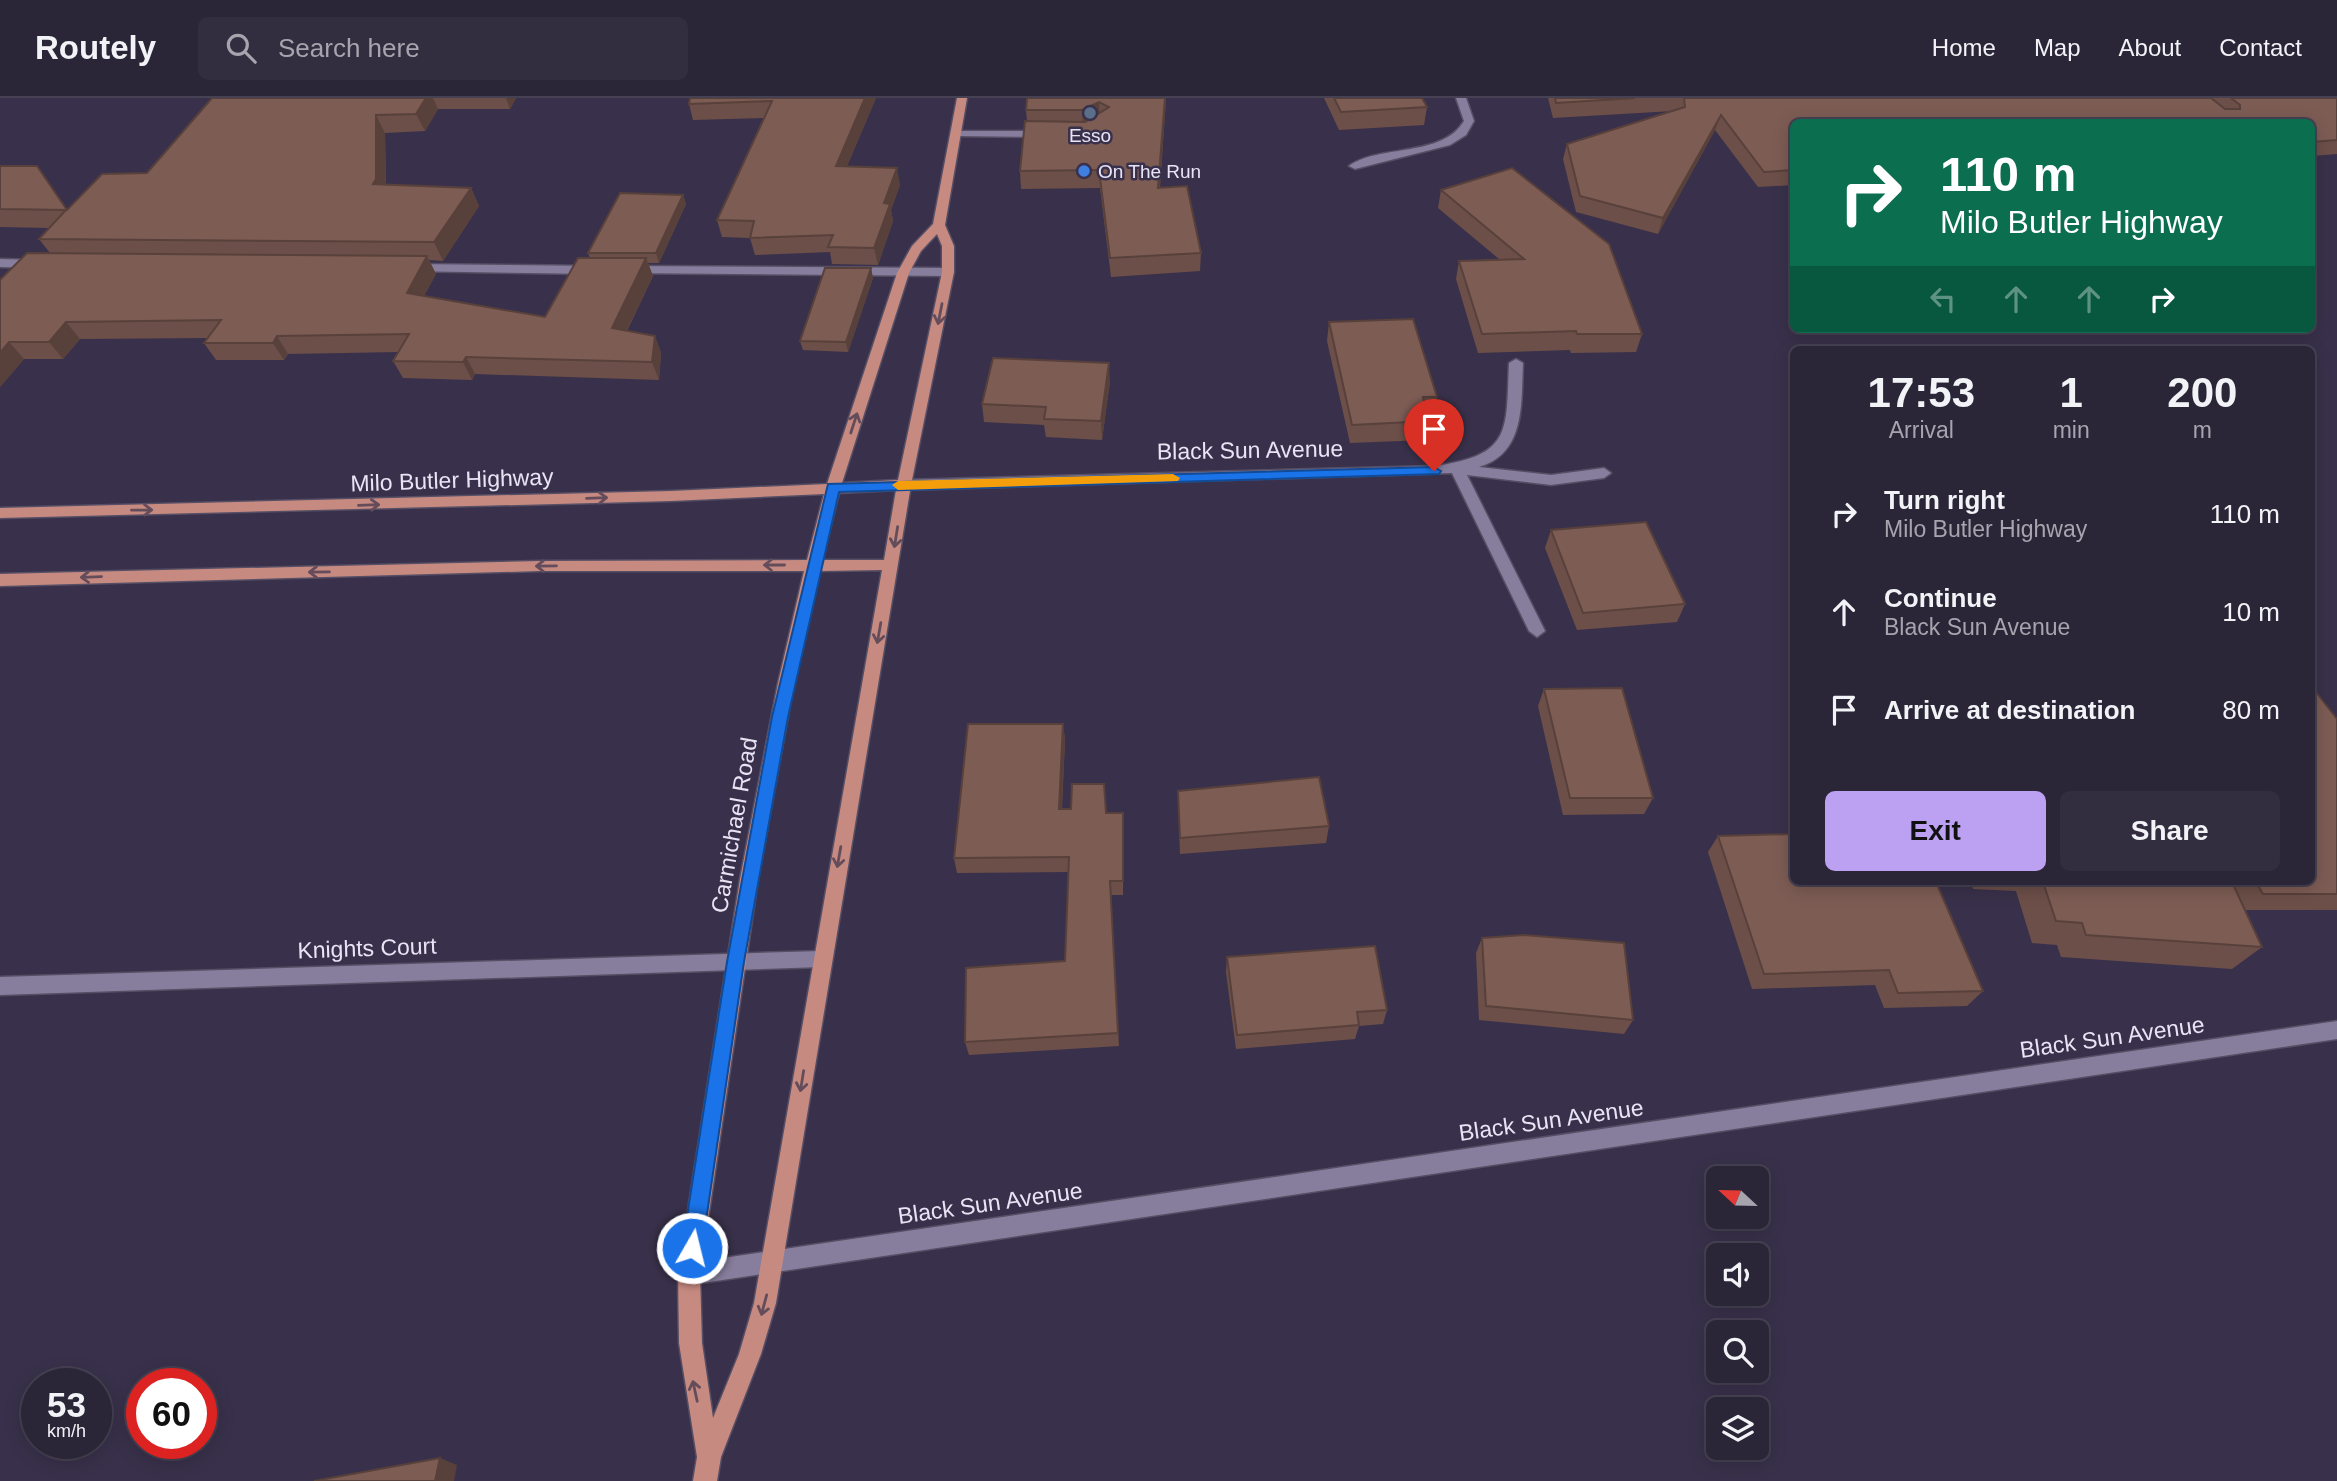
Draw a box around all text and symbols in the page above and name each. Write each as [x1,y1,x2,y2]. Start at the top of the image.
search box [198,17,688,80]
text: Routely [35,29,156,66]
icon: search [222,29,260,67]
text: Search here [278,33,420,63]
text: Home [1932,34,1996,61]
text: Map [2034,34,2081,61]
text: About [2119,34,2181,61]
text: Contact [2219,34,2302,61]
marker: Esso [1082,105,1098,121]
place label: Esso [1069,125,1111,146]
icon: right [1825,147,1916,238]
text: 110 m [1940,147,2076,201]
place label: On The Run [1098,161,1201,182]
marker: On The Run [1076,163,1092,179]
text: Milo Butler Highway [1940,204,2223,240]
icon: left [1924,280,1962,318]
icon: ahead [1997,280,2035,318]
icon: ahead [2070,280,2108,318]
icon: right [2143,280,2181,318]
one-way arrow [933,302,946,325]
text: 17:53 [1868,369,1975,416]
text: 1 [2059,369,2083,416]
text: 200 [2167,369,2237,416]
pin [1404,399,1464,471]
icon: arrive [1415,410,1453,448]
one-way arrow [849,412,861,434]
text: Arrival [1889,417,1954,443]
text: min [2053,417,2090,443]
text: m [2193,417,2212,443]
street label: Black Sun Avenue [1157,435,1343,465]
street label: Milo Butler Highway [350,463,555,497]
text: Turn right [1884,485,2005,515]
one-way arrow [585,492,608,505]
icon: right [1825,495,1863,533]
one-way arrow [357,499,380,512]
text: 110 m [2210,499,2280,529]
one-way arrow [130,503,153,517]
text: Milo Butler Highway [1884,516,2087,542]
one-way arrow [889,526,902,548]
one-way arrow [762,558,785,572]
one-way arrow [535,559,558,572]
one-way arrow [308,565,331,579]
one-way arrow [80,571,103,584]
text: Continue [1884,583,1997,613]
icon: ahead [1825,593,1863,631]
text: 10 m [2222,597,2280,627]
text: Black Sun Avenue [1884,614,2070,640]
one-way arrow [872,621,885,644]
icon: arrive [1825,691,1863,729]
text: Arrive at destination [1884,695,2135,725]
text: 80 m [2222,695,2280,725]
street label: Carmichael Road [706,735,762,915]
button: Exit [1825,791,2046,871]
button: Share [2060,791,2280,871]
one-way arrow [832,845,846,868]
street label: Knights Court [297,933,438,963]
street label: Black Sun Avenue [2018,1011,2206,1063]
one-way arrow [795,1069,808,1092]
street label: Black Sun Avenue [1457,1094,1645,1146]
north arrow [1706,1166,1769,1228]
map controls [1706,1166,1769,1460]
street label: Black Sun Avenue [896,1177,1084,1229]
position arrow [655,1211,729,1285]
button: sound [1706,1243,1769,1306]
one-way arrow [757,1293,770,1316]
button: search [1706,1320,1769,1383]
speed limit sign: 60 [126,1368,217,1459]
one-way arrow [687,1380,701,1403]
text: 53 [47,1385,86,1424]
button: layers [1706,1397,1769,1460]
text: km/h [47,1421,86,1441]

